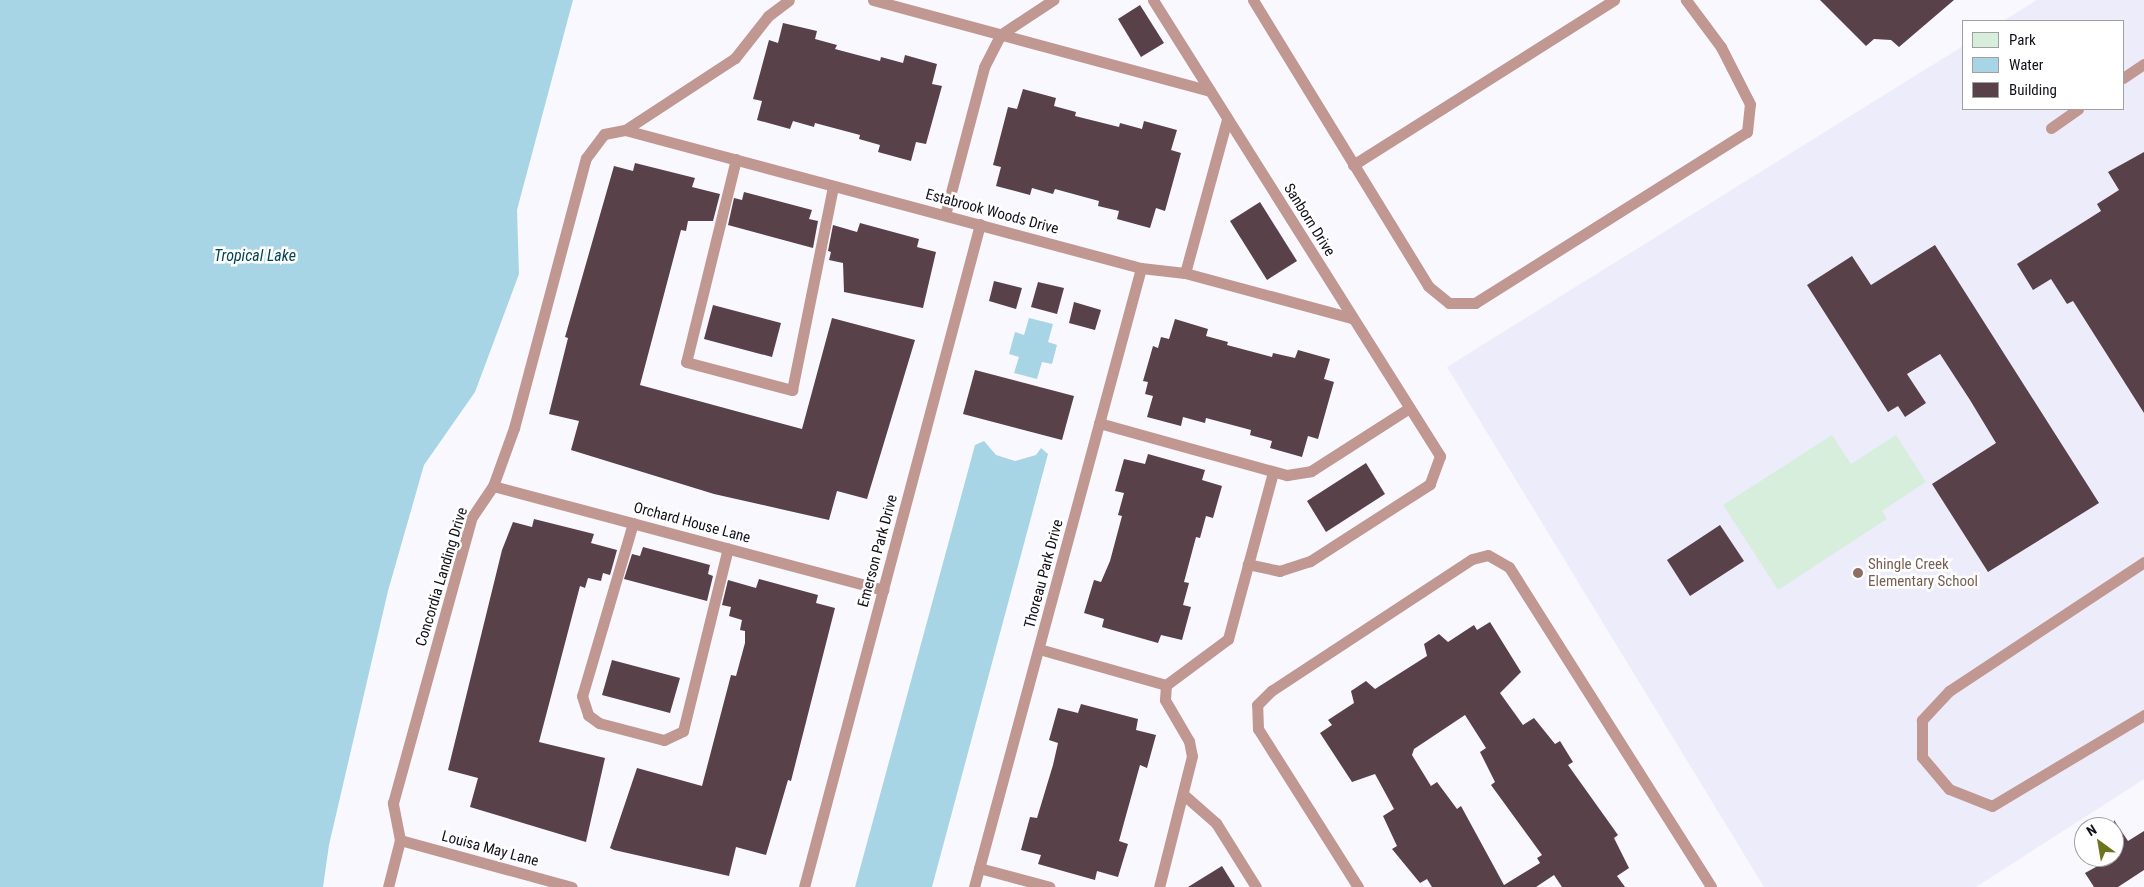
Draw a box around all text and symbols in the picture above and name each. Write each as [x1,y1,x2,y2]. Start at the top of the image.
legend [1962,20,2124,110]
text: Park [2009,31,2036,49]
text: Water [2009,56,2043,74]
text: Building [2009,81,2057,99]
street label: Sanborn Drive [1280,180,1338,260]
street label: Estabrook Woods Drive [924,186,1060,238]
water label: Tropical Lake [214,246,296,266]
street label: Emerson Park Drive [854,493,902,609]
street label: Orchard House Lane [632,499,752,547]
street label: Concordia Landing Drive [412,505,472,649]
street label: Thoreau Park Drive [1021,518,1067,630]
place label: Shingle Creek Elementary School [1868,555,1978,590]
marker: Shingle Creek Elementary School [1852,567,1864,579]
north arrow [2074,817,2124,867]
text: N [2084,821,2099,839]
street label: Louisa May Lane [440,827,540,871]

